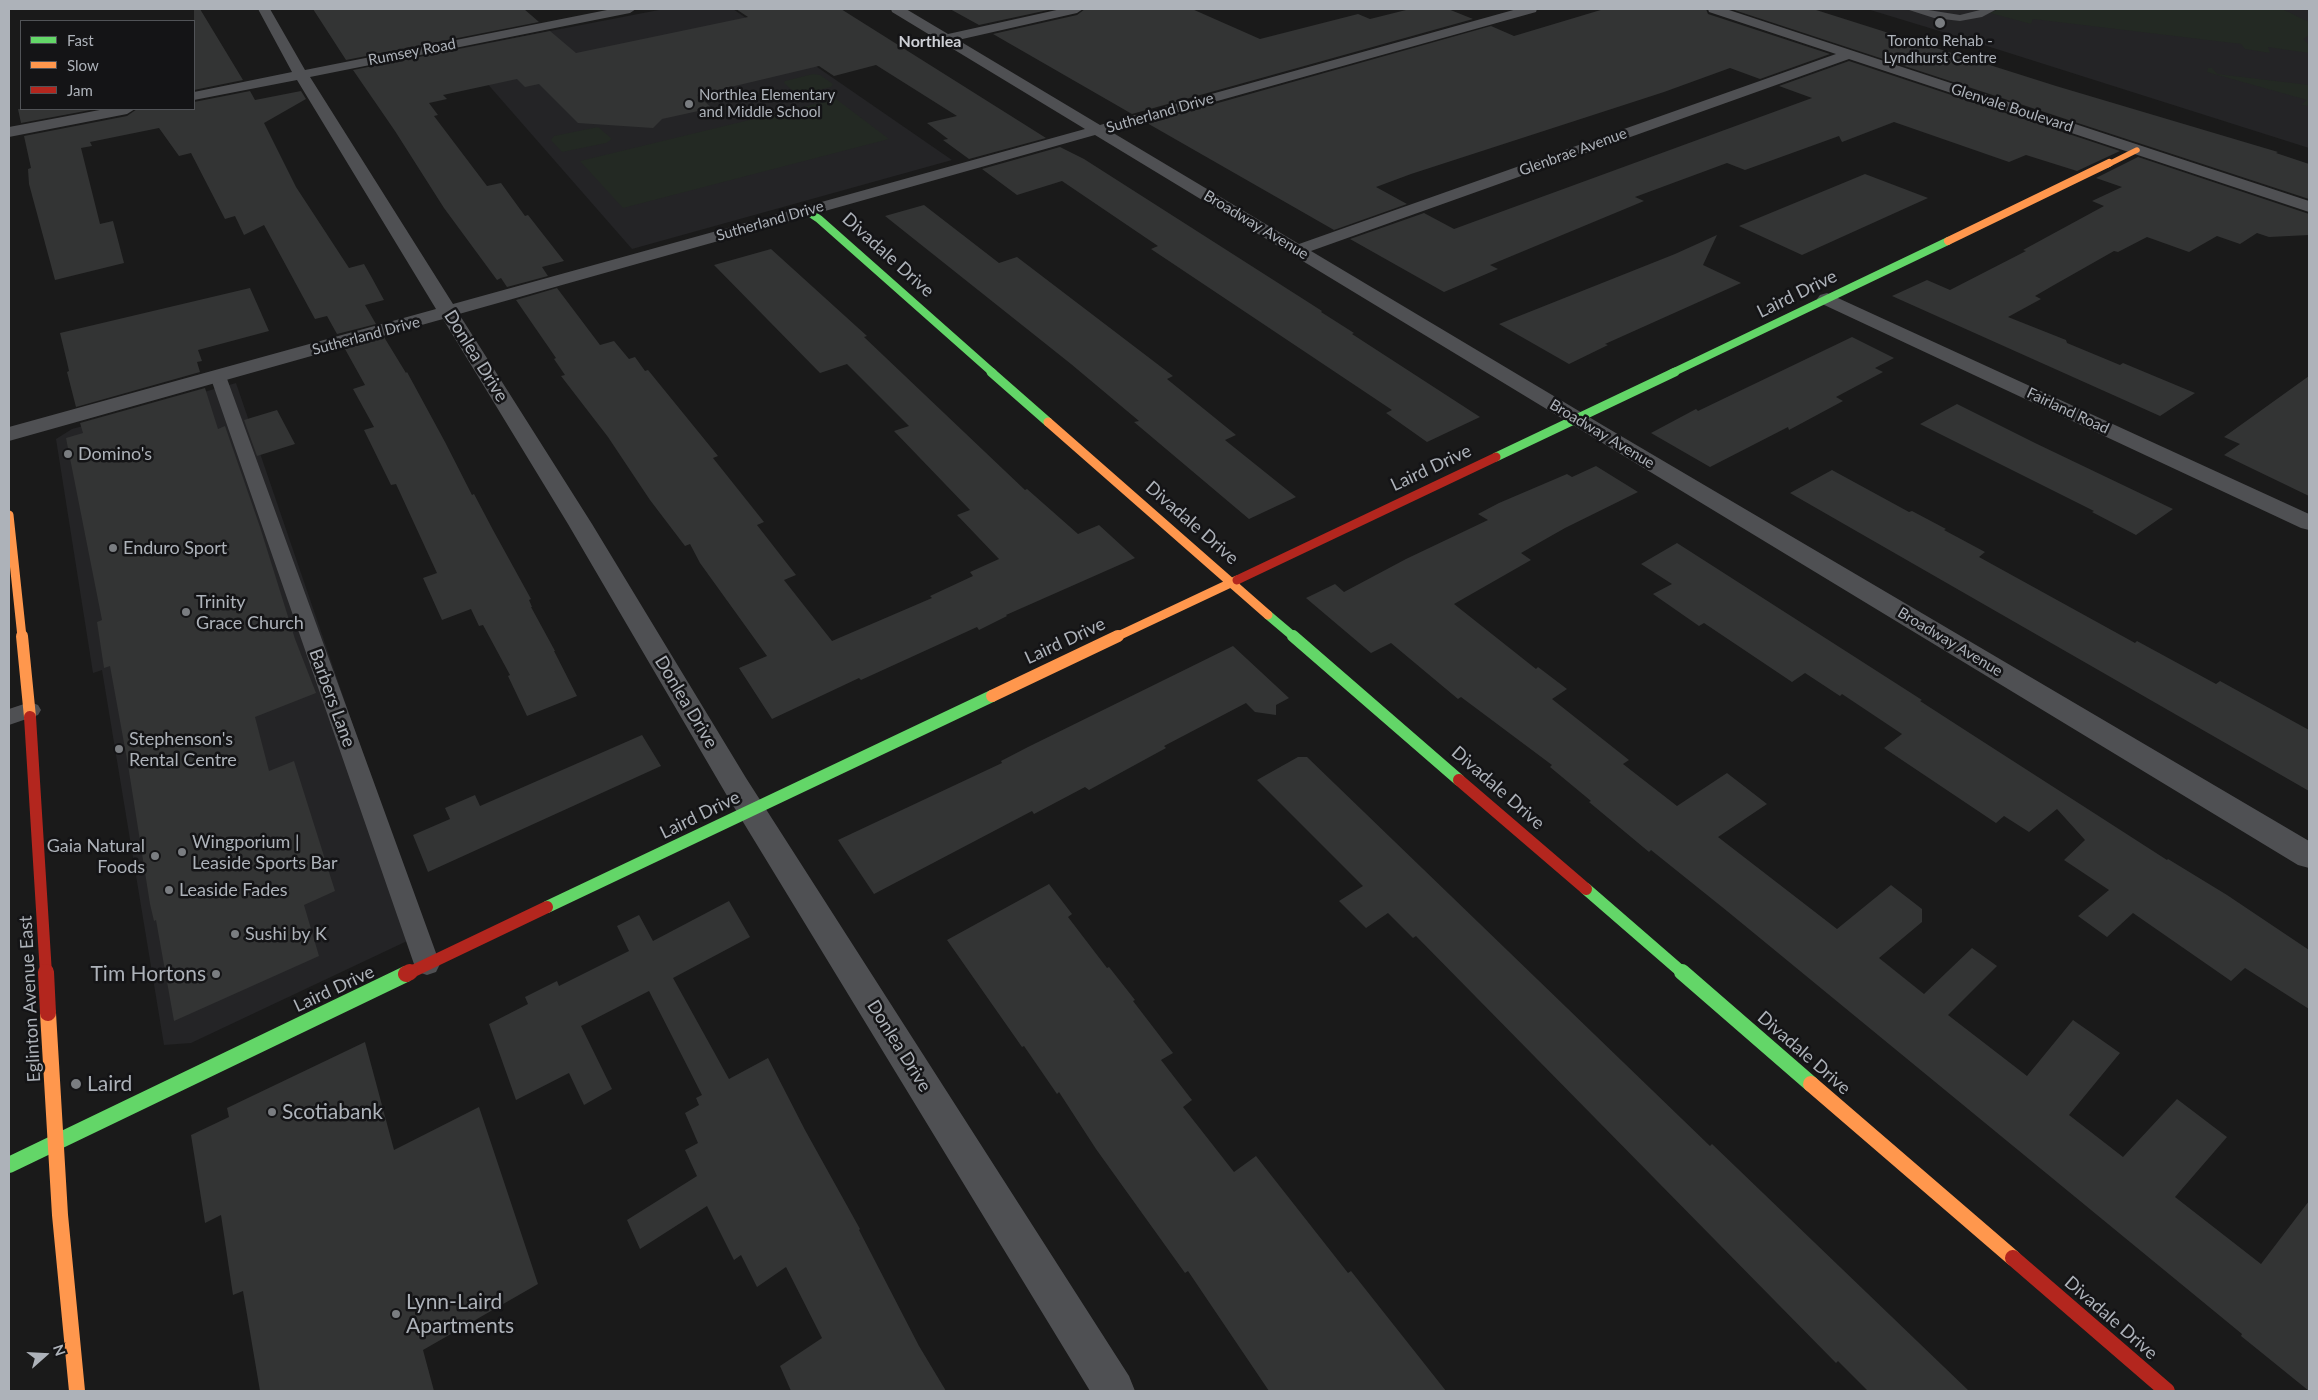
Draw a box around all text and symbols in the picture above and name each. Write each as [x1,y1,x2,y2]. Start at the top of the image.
marker: Toronto Rehab - Lyndhurst Centre [1933,16,1947,30]
legend [20,20,195,110]
text: Fast [67,31,94,49]
district label: Northlea [899,32,961,52]
place label: Toronto Rehab - Lyndhurst Centre [1883,32,1997,67]
street label: Rumsey Road [367,35,457,69]
text: Slow [67,56,99,74]
street label: Glenvale Boulevard [1949,80,2075,136]
text: Jam [67,81,93,99]
place label: Northlea Elementary and Middle School [699,86,835,121]
street label: Sutherland Drive [1104,89,1216,137]
marker: Northlea Elementary and Middle School [683,98,695,110]
street label: Glenbrae Avenue [1517,124,1629,180]
street label: Broadway Avenue [1200,187,1312,263]
street label: Sutherland Drive [714,197,826,245]
street label: Divadale Drive [838,208,938,302]
street label: Laird Drive [1753,265,1841,323]
street label: Donlea Drive [439,306,513,406]
street label: Sutherland Drive [310,313,422,359]
street label: Fairland Road [2024,384,2112,438]
street label: Broadway Avenue [1546,396,1658,472]
street label: Laird Drive [1387,440,1475,496]
place label: Domino's [78,443,152,465]
marker: Domino's [62,448,74,460]
street label: Divadale Drive [1141,477,1243,569]
place label: Enduro Sport [123,537,227,559]
marker: Enduro Sport [107,542,119,554]
place label: Trinity Grace Church [196,591,304,634]
street label: Broadway Avenue [1894,604,2006,680]
marker: Trinity Grace Church [180,606,192,618]
street label: Laird Drive [1021,613,1109,669]
street label: Barbers Lane [304,646,360,750]
street label: Donlea Drive [650,652,722,752]
place label: Stephenson's Rental Centre [129,728,237,771]
street label: Divadale Drive [1447,742,1549,834]
marker: Stephenson's Rental Centre [113,743,125,755]
street label: Laird Drive [656,786,744,844]
place label: Wingporium | Leaside Sports Bar [192,831,338,874]
place label: Gaia Natural Foods [47,835,145,878]
marker: Wingporium | Leaside Sports Bar [176,846,188,858]
marker: Gaia Natural Foods [149,850,161,862]
place label: Leaside Fades [179,879,288,901]
marker: Leaside Fades [163,884,175,896]
street label: Eglinton Avenue East [15,915,45,1083]
place label: Sushi by K [245,923,327,945]
marker: Sushi by K [229,928,241,940]
place label: Tim Hortons [91,961,206,987]
street label: Laird Drive [290,961,378,1017]
marker: Tim Hortons [210,968,222,980]
street label: Donlea Drive [862,996,936,1096]
street label: Divadale Drive [1753,1007,1855,1099]
place label: Laird [87,1071,132,1097]
marker: Laird [69,1077,83,1091]
place label: Scotiabank [282,1099,383,1125]
marker: Scotiabank [266,1106,278,1118]
street label: Divadale Drive [2060,1272,2162,1364]
place label: Lynn-Laird Apartments [406,1289,514,1339]
marker: Lynn-Laird Apartments [390,1308,402,1320]
north arrow [20,1330,70,1380]
text: N [50,1342,69,1358]

